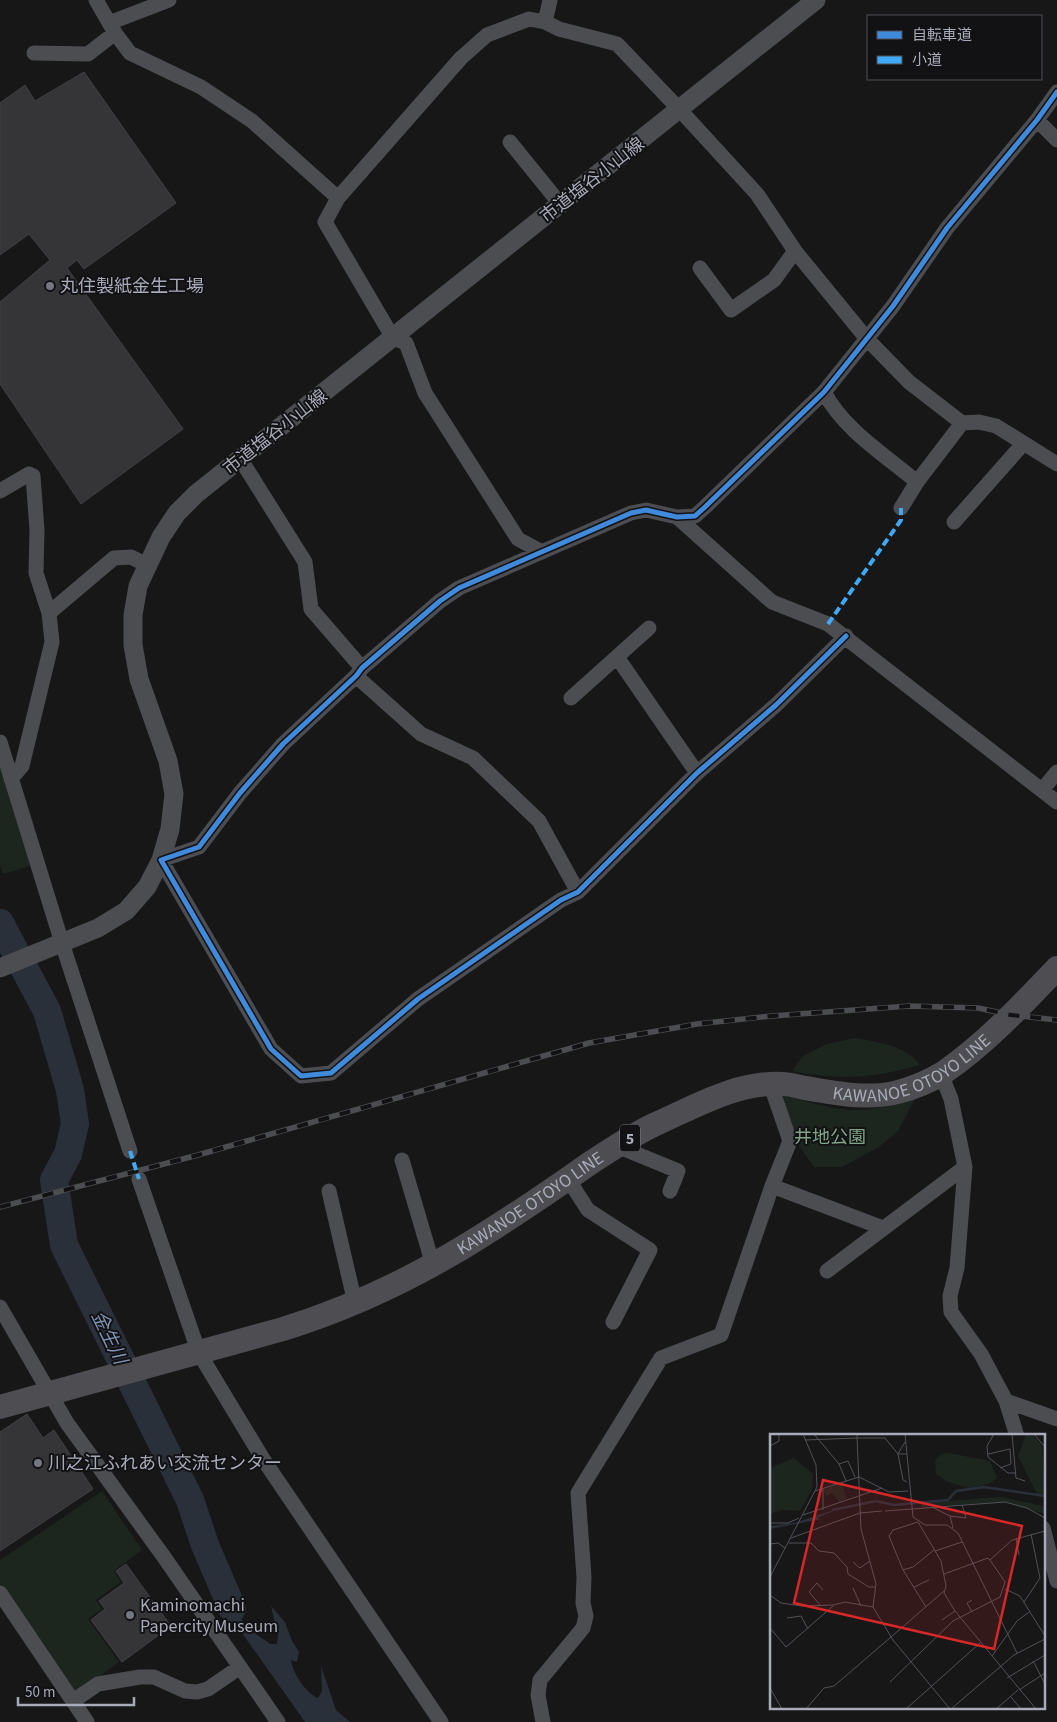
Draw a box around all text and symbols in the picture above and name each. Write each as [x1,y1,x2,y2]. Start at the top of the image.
legend [867,15,1042,80]
text: 自転車道 [912,25,972,46]
text: 小道 [912,50,942,71]
street label: 市道塩谷小山線 [535,132,650,229]
place label: 丸住製紙金生工場 [60,274,204,299]
marker: 丸住製紙金生工場 [44,280,56,292]
street label: 市道塩谷小山線 [218,384,333,481]
street label: KAWANOE OTOYO LINE [831,1028,996,1109]
road number: 5 [620,1124,640,1152]
park label: 井地公園 [794,1125,866,1150]
street label: KAWANOE OTOYO LINE [452,1146,609,1261]
water label: 金生川 [84,1306,134,1371]
inset map [770,1434,1044,1710]
place label: 川之江ふれあい交流センター [48,1451,282,1476]
marker: 川之江ふれあい交流センター [32,1457,44,1469]
place label: Kaminomachi Papercity Museum [140,1593,278,1639]
marker: Kaminomachi Papercity Museum [124,1609,136,1621]
scale bar [18,1674,134,1706]
text: 50 m [25,1682,55,1703]

